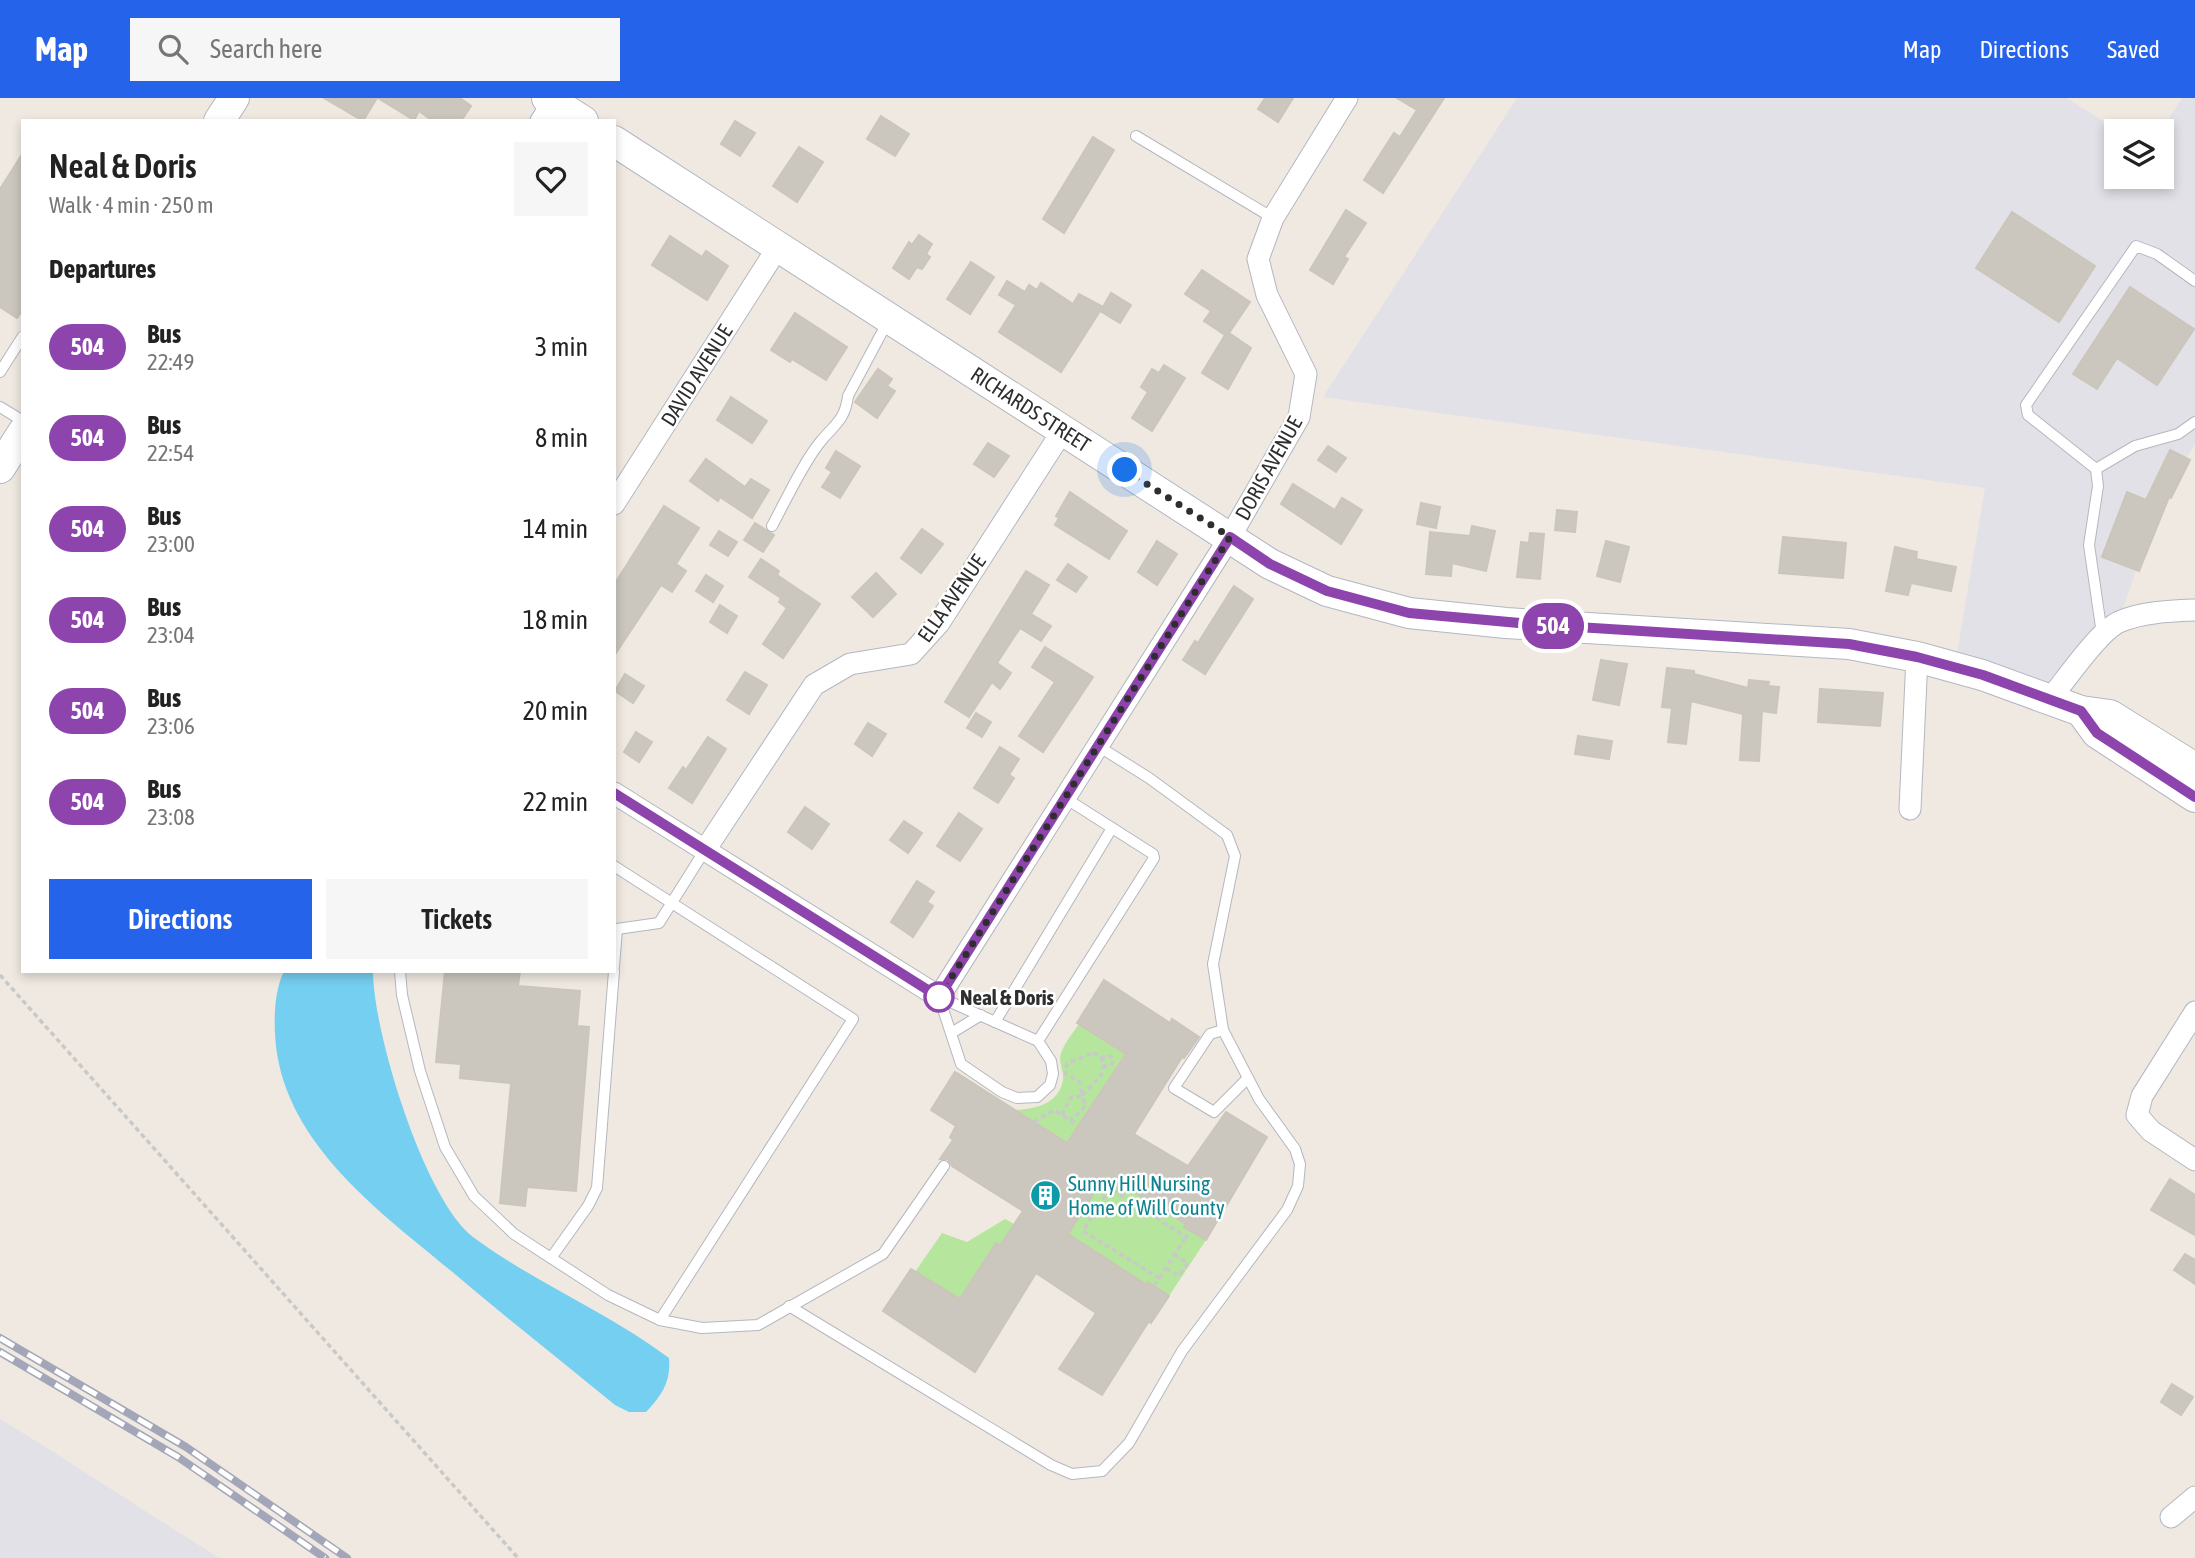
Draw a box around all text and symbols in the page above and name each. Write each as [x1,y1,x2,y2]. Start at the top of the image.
search box [130,18,620,81]
text: Map [35,30,88,68]
icon: search [154,30,192,68]
text: Search here [210,34,322,64]
text: Map [1903,36,1941,63]
text: Directions [1979,36,2069,63]
text: Saved [2107,36,2160,63]
map controls [2104,119,2174,189]
button: layers [2104,119,2174,189]
button: heart [514,142,588,216]
text: Neal & Doris [49,147,197,185]
text: Walk · 4 min · 250 m [49,192,213,218]
text: Departures [49,254,156,284]
text: Bus [147,319,181,349]
street label: DAVID AVENUE [655,320,737,430]
text: 3 min [535,332,588,362]
text: 504 [71,333,104,360]
text: 22:49 [147,349,194,375]
street label: RICHARDS STREET [967,362,1095,456]
text: Bus [147,410,181,440]
street label: DORIS AVENUE [1230,412,1306,524]
text: 8 min [535,423,588,453]
text: 504 [71,424,104,451]
text: 22:54 [147,440,194,466]
your location [1107,452,1142,487]
text: Bus [147,501,181,531]
text: 14 min [523,514,588,544]
text: 504 [71,515,104,542]
text: 23:00 [147,531,195,557]
street label: ELLA AVENUE [912,550,990,646]
text: Bus [147,592,181,622]
line badge: 504 [1513,603,1593,649]
text: 18 min [523,605,588,635]
text: 504 [71,606,104,633]
text: 504 [1536,612,1570,639]
text: 23:04 [147,622,195,648]
text: Bus [147,683,181,713]
text: 20 min [523,696,588,726]
text: 504 [71,697,104,724]
text: 23:06 [147,713,195,739]
text: Bus [147,774,181,804]
text: 22 min [523,787,588,817]
text: 504 [71,788,104,815]
text: 23:08 [147,804,195,830]
button: Directions [49,879,312,959]
button: Tickets [326,879,588,959]
marker: Neal & Doris [924,982,954,1012]
place label: Neal & Doris [960,985,1055,1009]
place label: Sunny Hill Nursing Home of Will County [1068,1171,1225,1219]
building icon: Sunny Hill Nursing Home of Will County [1028,1178,1062,1212]

